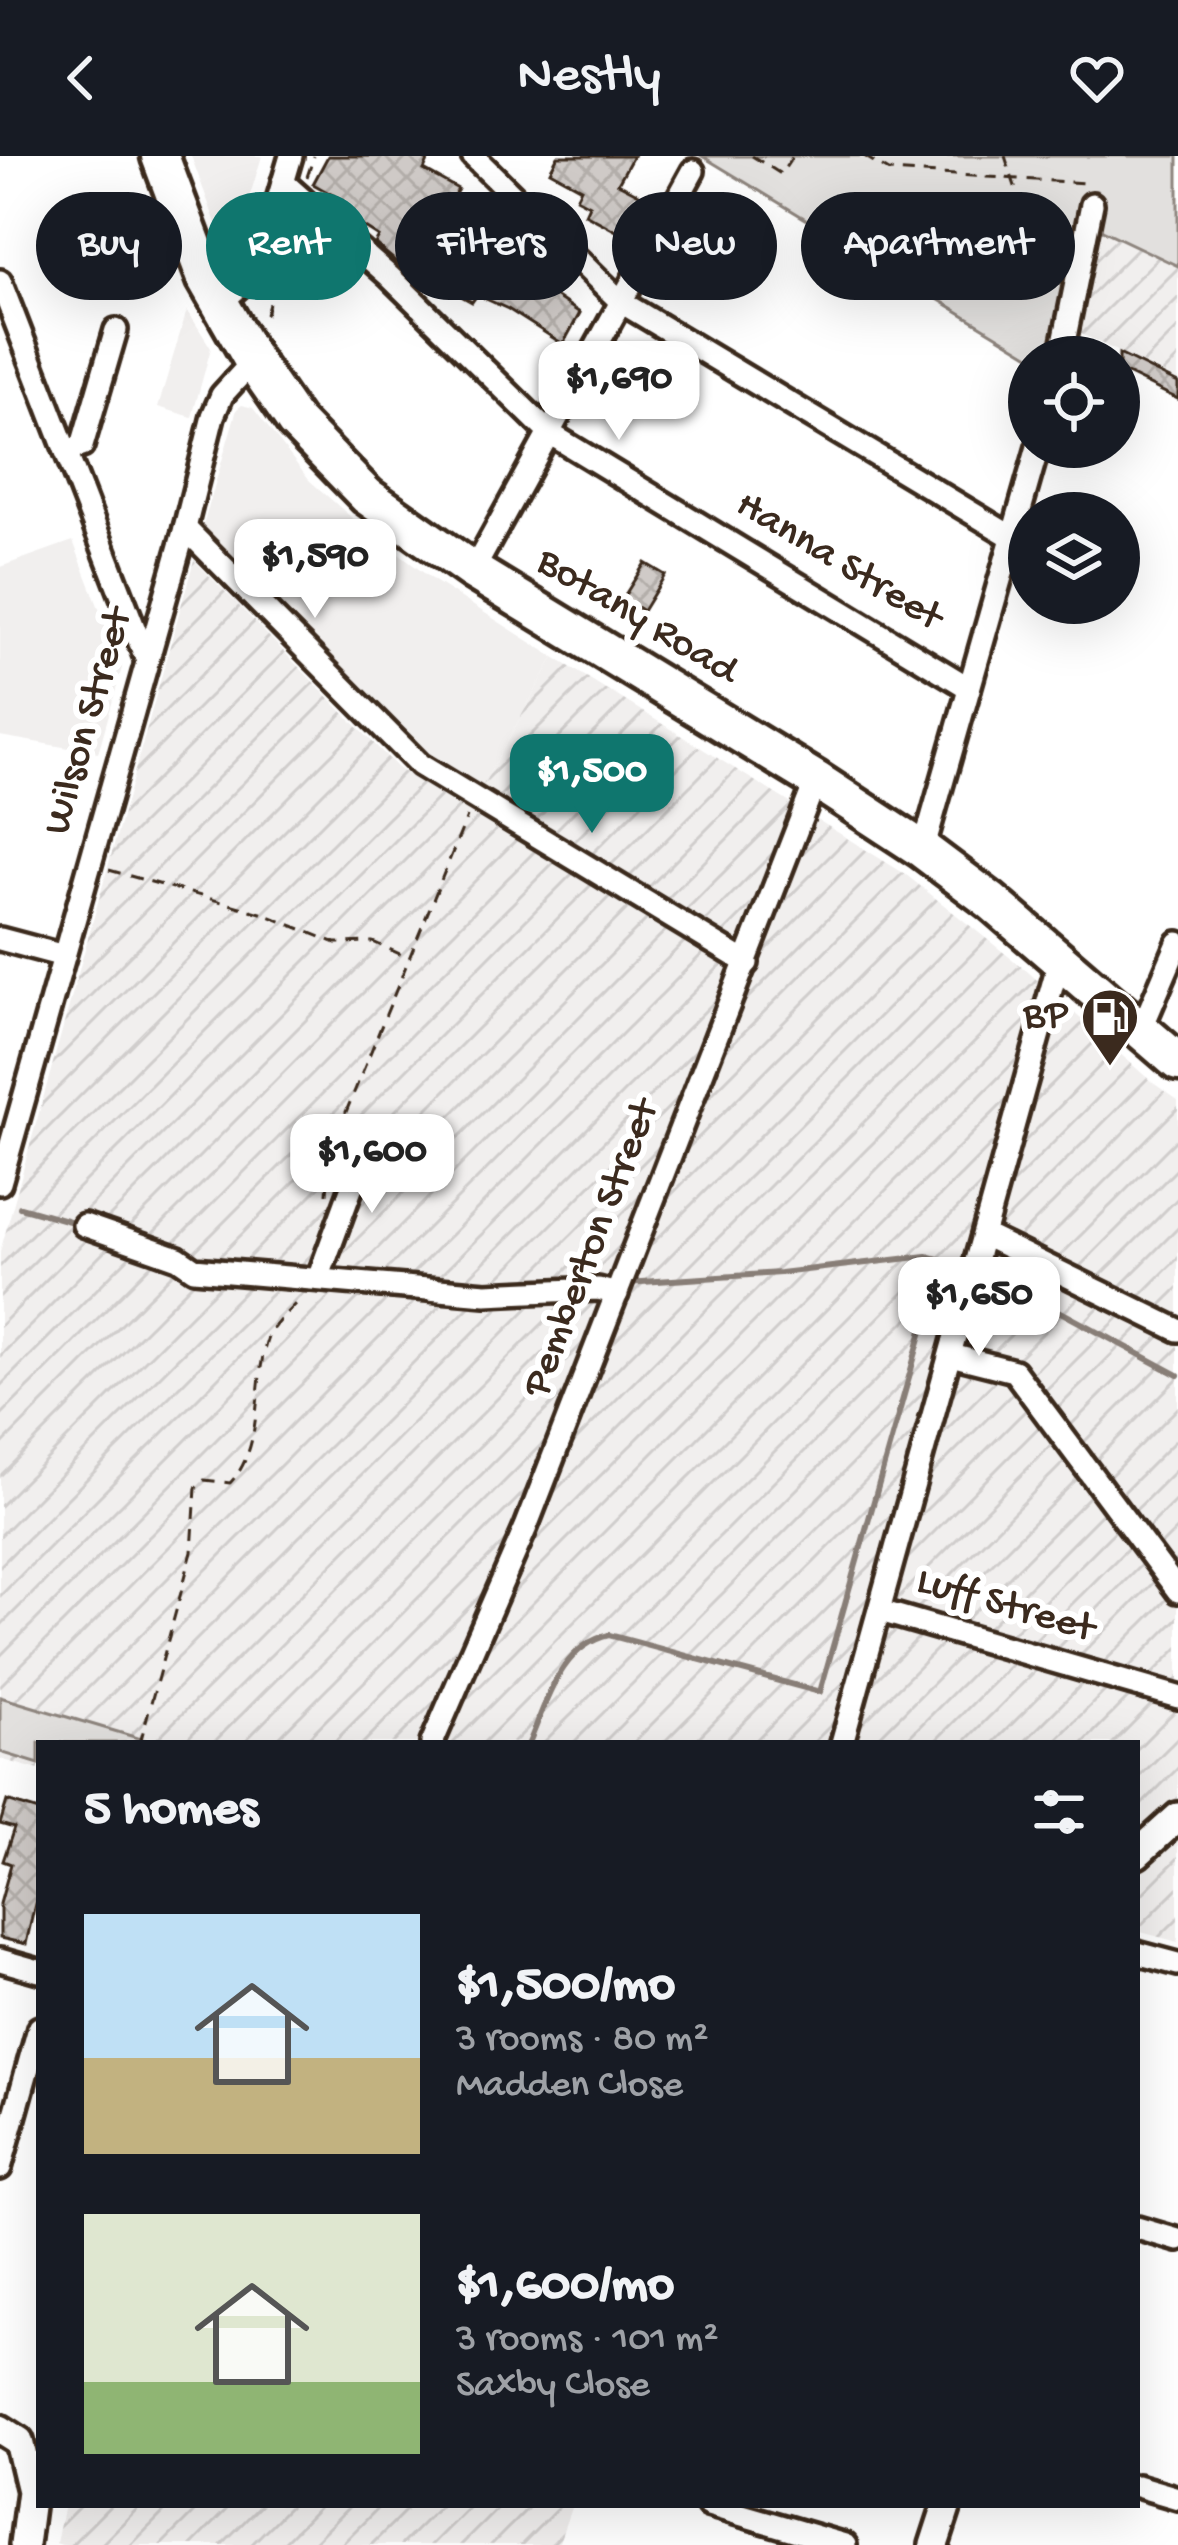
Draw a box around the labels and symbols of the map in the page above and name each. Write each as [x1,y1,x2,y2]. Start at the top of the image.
pin: $1,690 [521,341,717,443]
street label: Hanna Street [726,482,954,646]
pin: $1,590 [217,519,413,621]
street label: Botany Road [526,538,748,699]
street label: Wilson Street [34,599,147,841]
pin: $1,500 [494,734,690,836]
fuel station icon: BP [1079,986,1141,1068]
place label: BP [1022,993,1069,1042]
street label: Pemberton Street [513,1090,674,1406]
pin: $1,600 [274,1114,470,1216]
pin: $1,650 [881,1257,1077,1359]
street label: Luff Street [910,1558,1103,1657]

